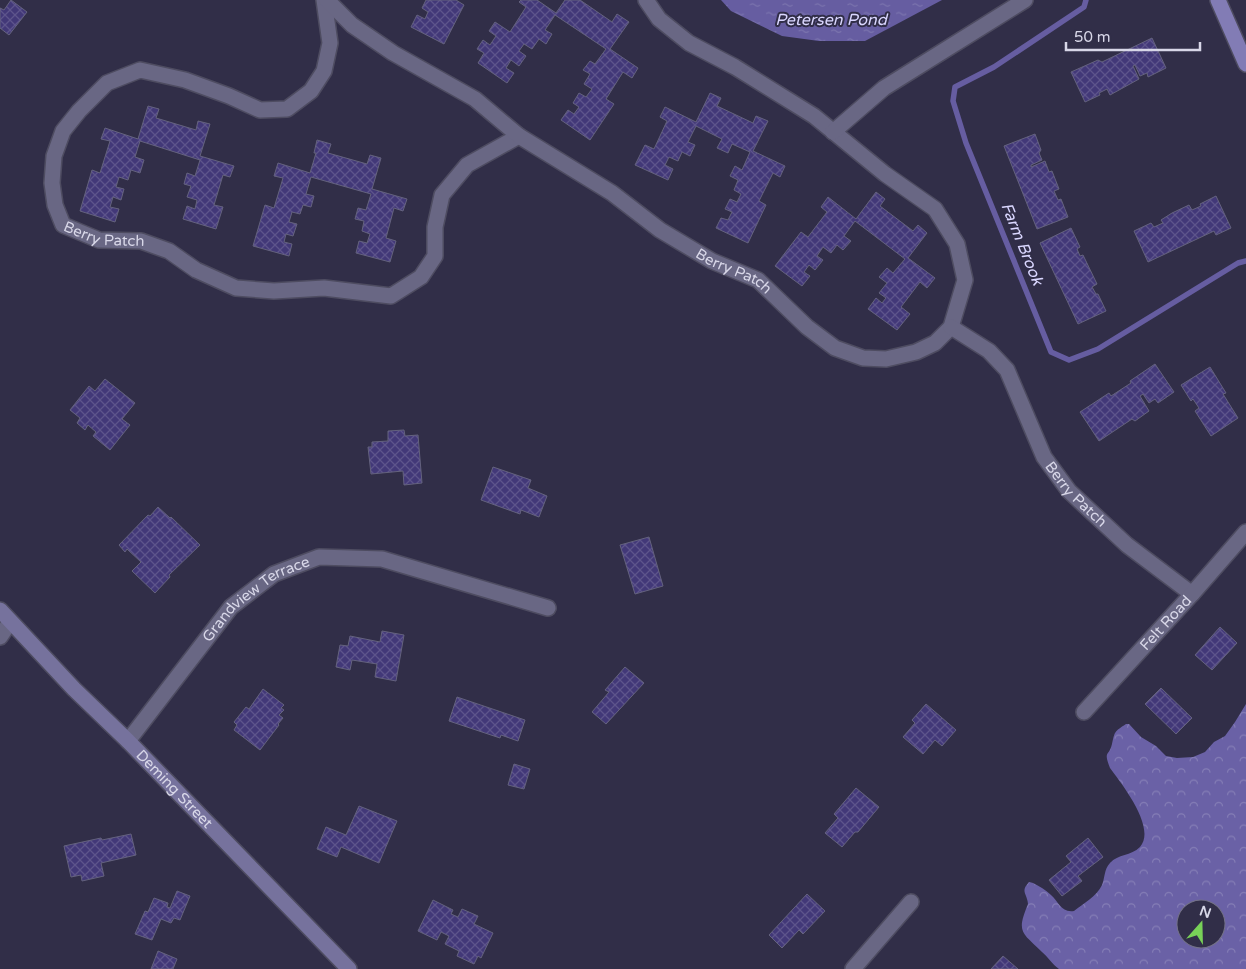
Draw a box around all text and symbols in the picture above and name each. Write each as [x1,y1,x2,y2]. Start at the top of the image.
water label: Petersen Pond [775,10,889,30]
scale bar [1066,20,1200,52]
text: 50 m [1074,28,1111,46]
water label: Farm Brook [996,200,1048,290]
street label: Berry Patch [61,217,145,250]
street label: Berry Patch [693,244,776,298]
street label: Berry Patch [1041,458,1111,531]
street label: Grandview Terrace [199,552,312,645]
street label: Felt Road [1136,592,1195,654]
street label: Deming Street [132,746,217,832]
north arrow [1176,899,1226,949]
text: N [1197,902,1213,922]

